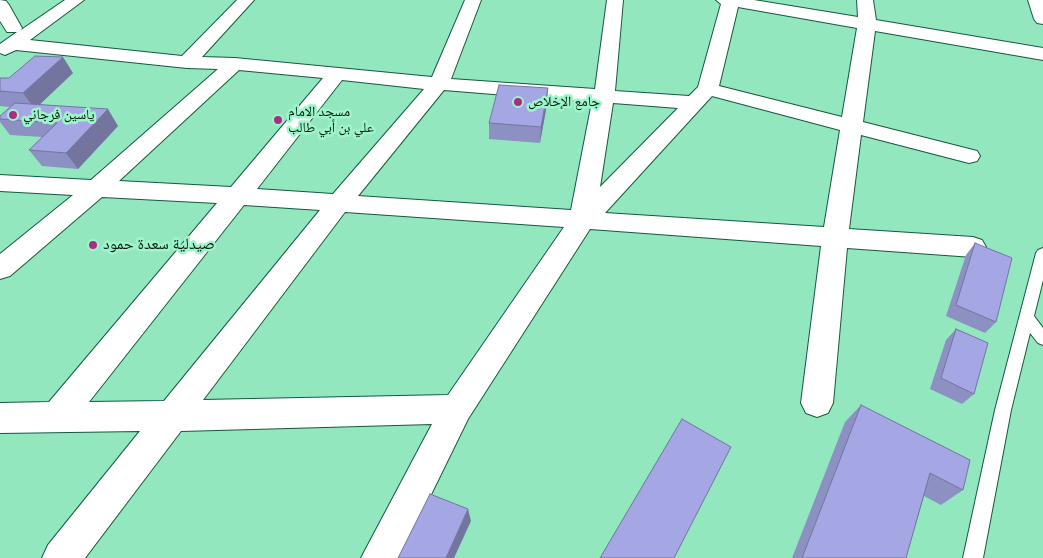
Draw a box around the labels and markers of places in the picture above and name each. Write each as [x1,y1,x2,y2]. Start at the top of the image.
place label: جامع الإخلاص [528,94,600,110]
marker: جامع الإخلاص [512,96,524,108]
place label: مسجد الامام علي بن أبي طالب [288,104,374,136]
place label: ياسين فرجاني [23,107,94,123]
marker: ياسين فرجاني [7,109,19,121]
marker: مسجد الامام علي بن أبي طالب [272,114,284,126]
place label: صيدلية سعدة حمود [103,235,215,255]
marker: صيدلية سعدة حمود [87,239,99,251]

